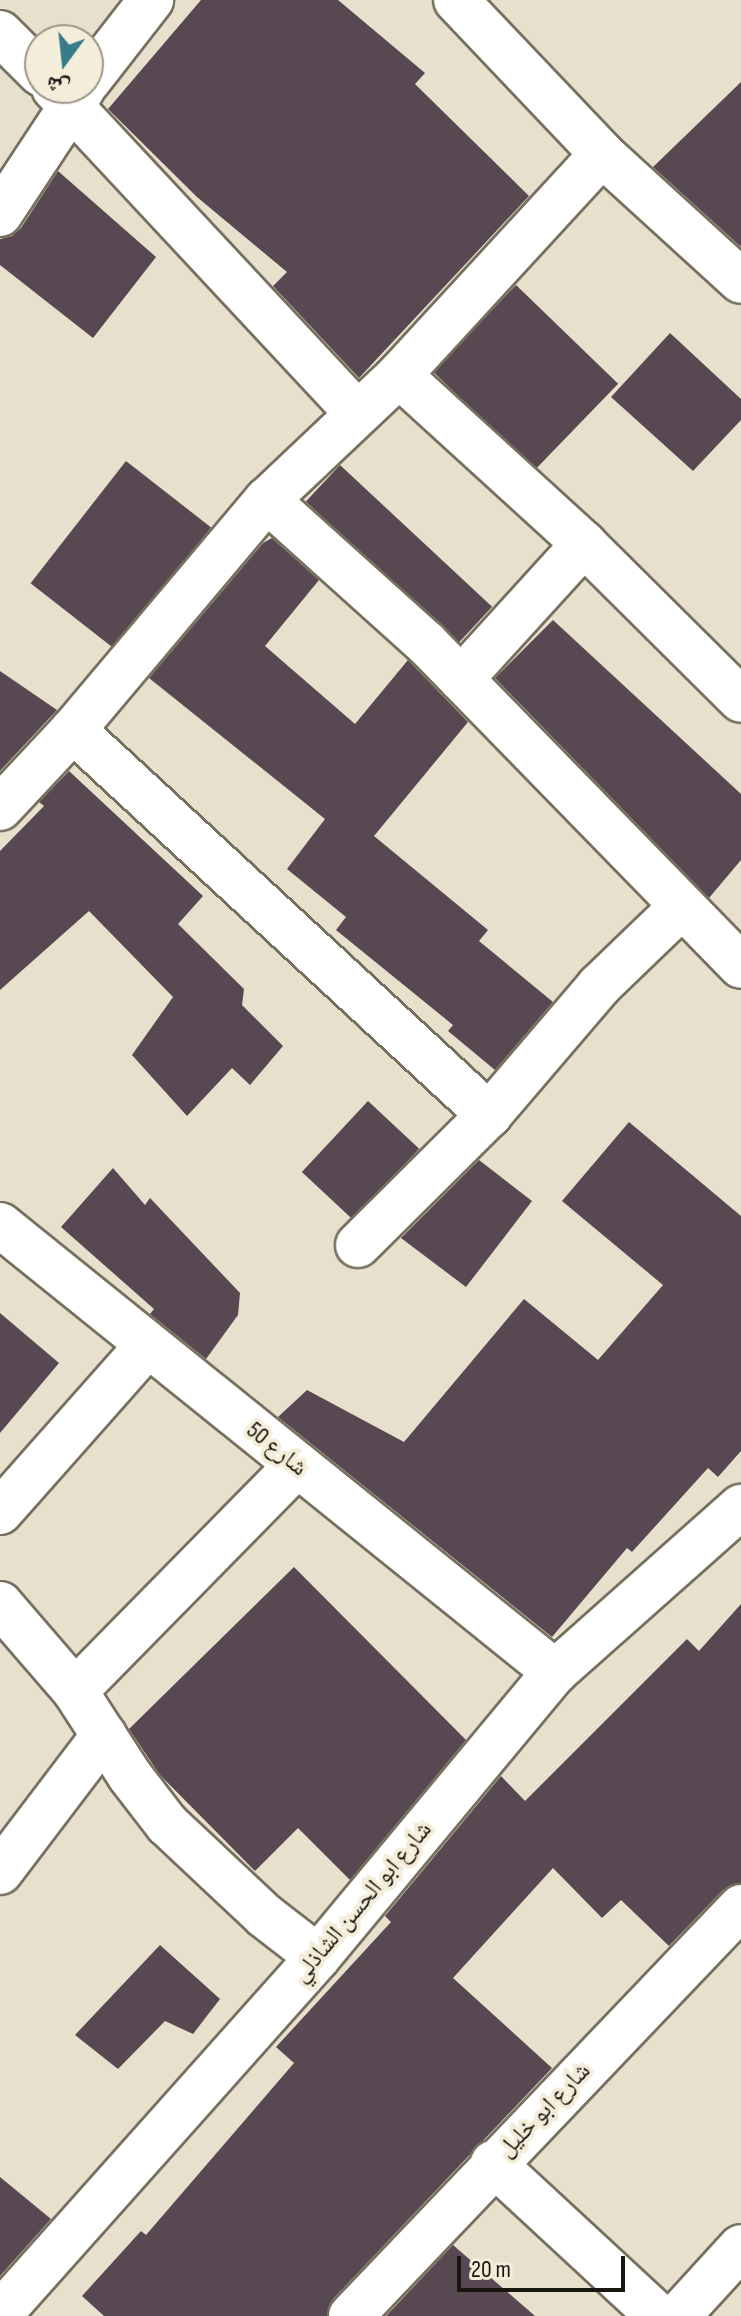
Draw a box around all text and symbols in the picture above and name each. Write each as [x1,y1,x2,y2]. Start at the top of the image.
north arrow [24,24,104,104]
text: ش [43,70,73,102]
street label: شارع 50 [241,1416,313,1482]
street label: شارع ابو الحسن الشاذلي [286,1816,438,1988]
street label: شارع ابو خليل [492,2057,596,2163]
scale bar [461,2240,629,2290]
text: 20 m [471,2255,511,2284]

